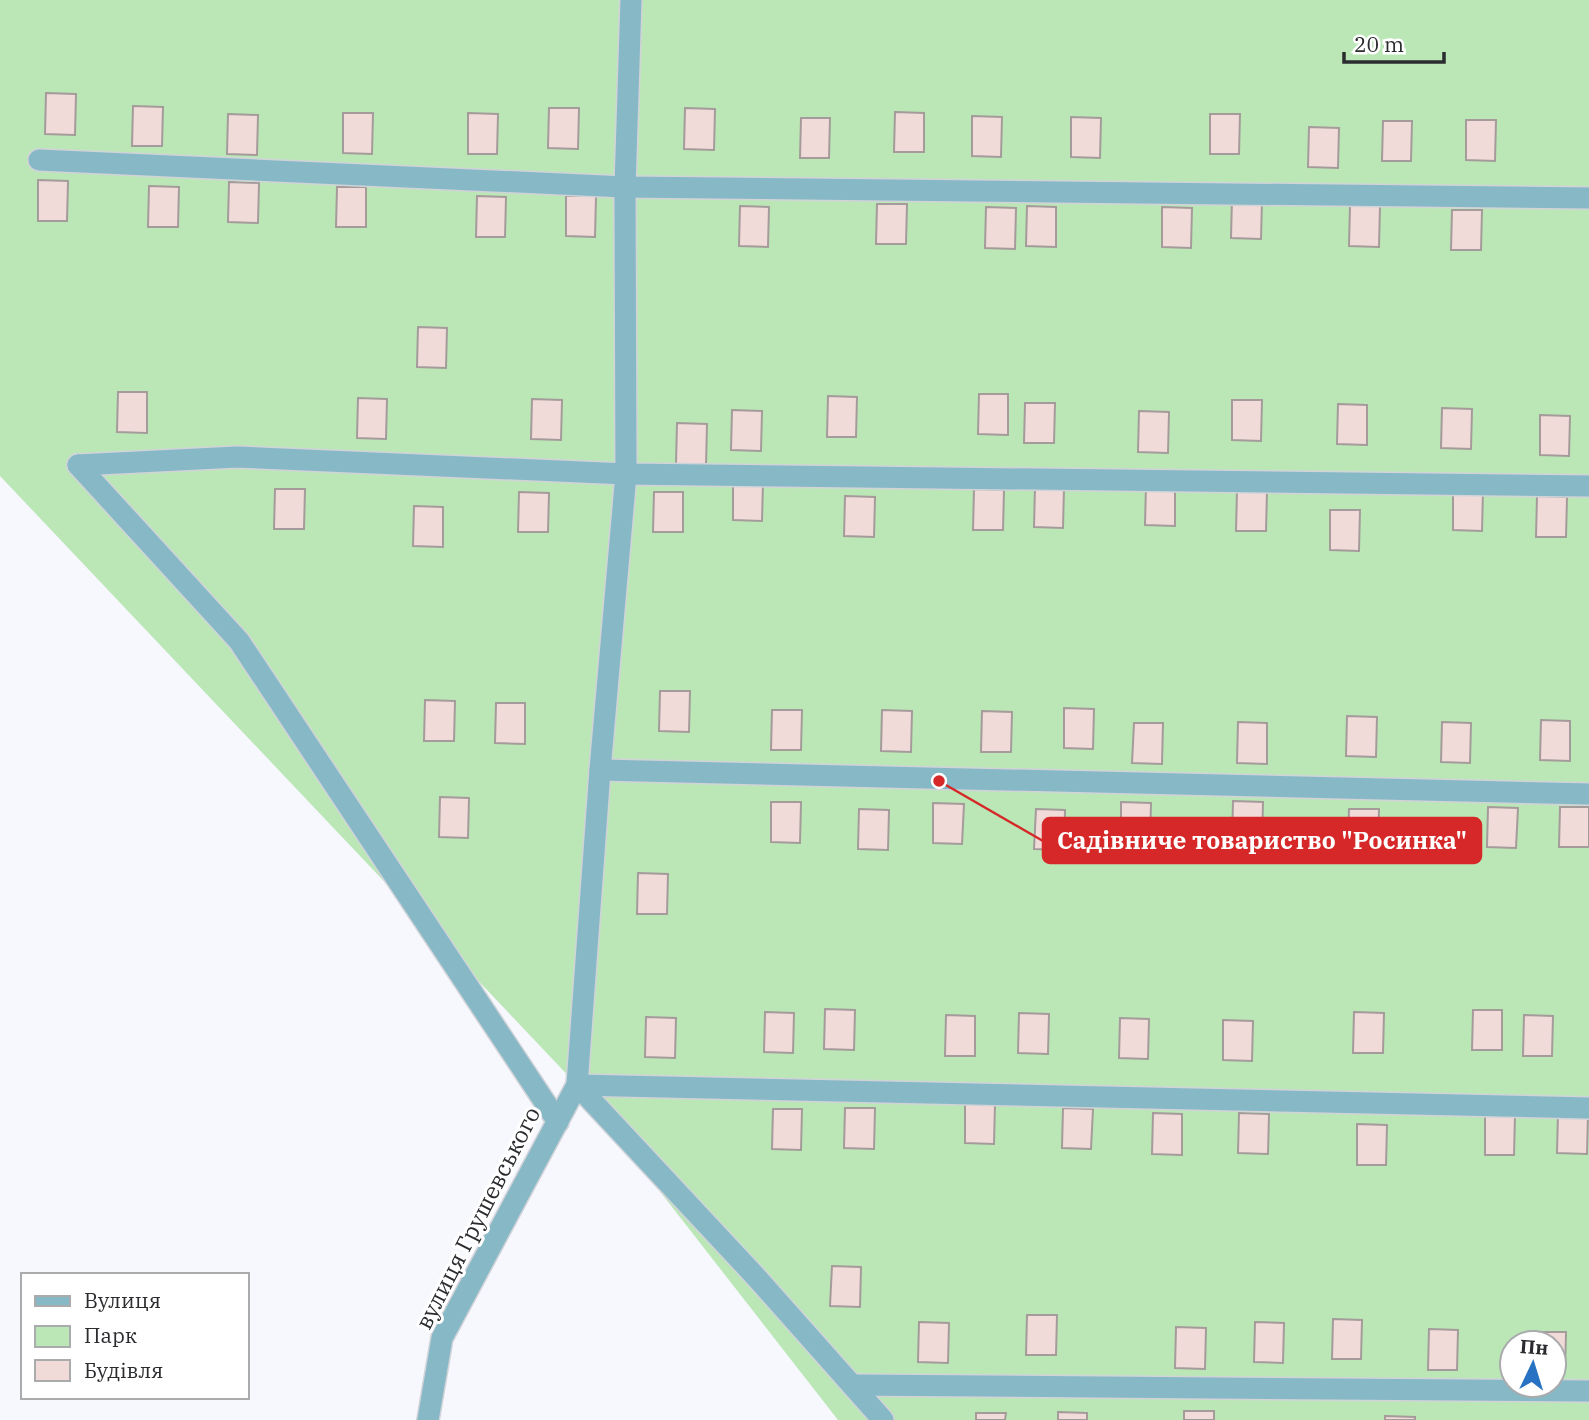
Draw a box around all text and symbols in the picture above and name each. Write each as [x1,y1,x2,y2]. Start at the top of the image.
scale bar [1344,21,1444,65]
text: 20 m [1354,30,1404,58]
callout: Садівниче товариство "Росинка" [1043,818,1481,863]
text: Садівниче товариство "Росинка" [1057,824,1467,856]
street label: вулиця Грушевського [408,1101,546,1334]
legend [21,1273,248,1399]
text: Вулиця [84,1286,161,1314]
text: Парк [84,1321,137,1349]
north arrow [1498,1329,1568,1399]
text: Пн [1519,1334,1549,1360]
text: Будівля [84,1356,163,1384]

